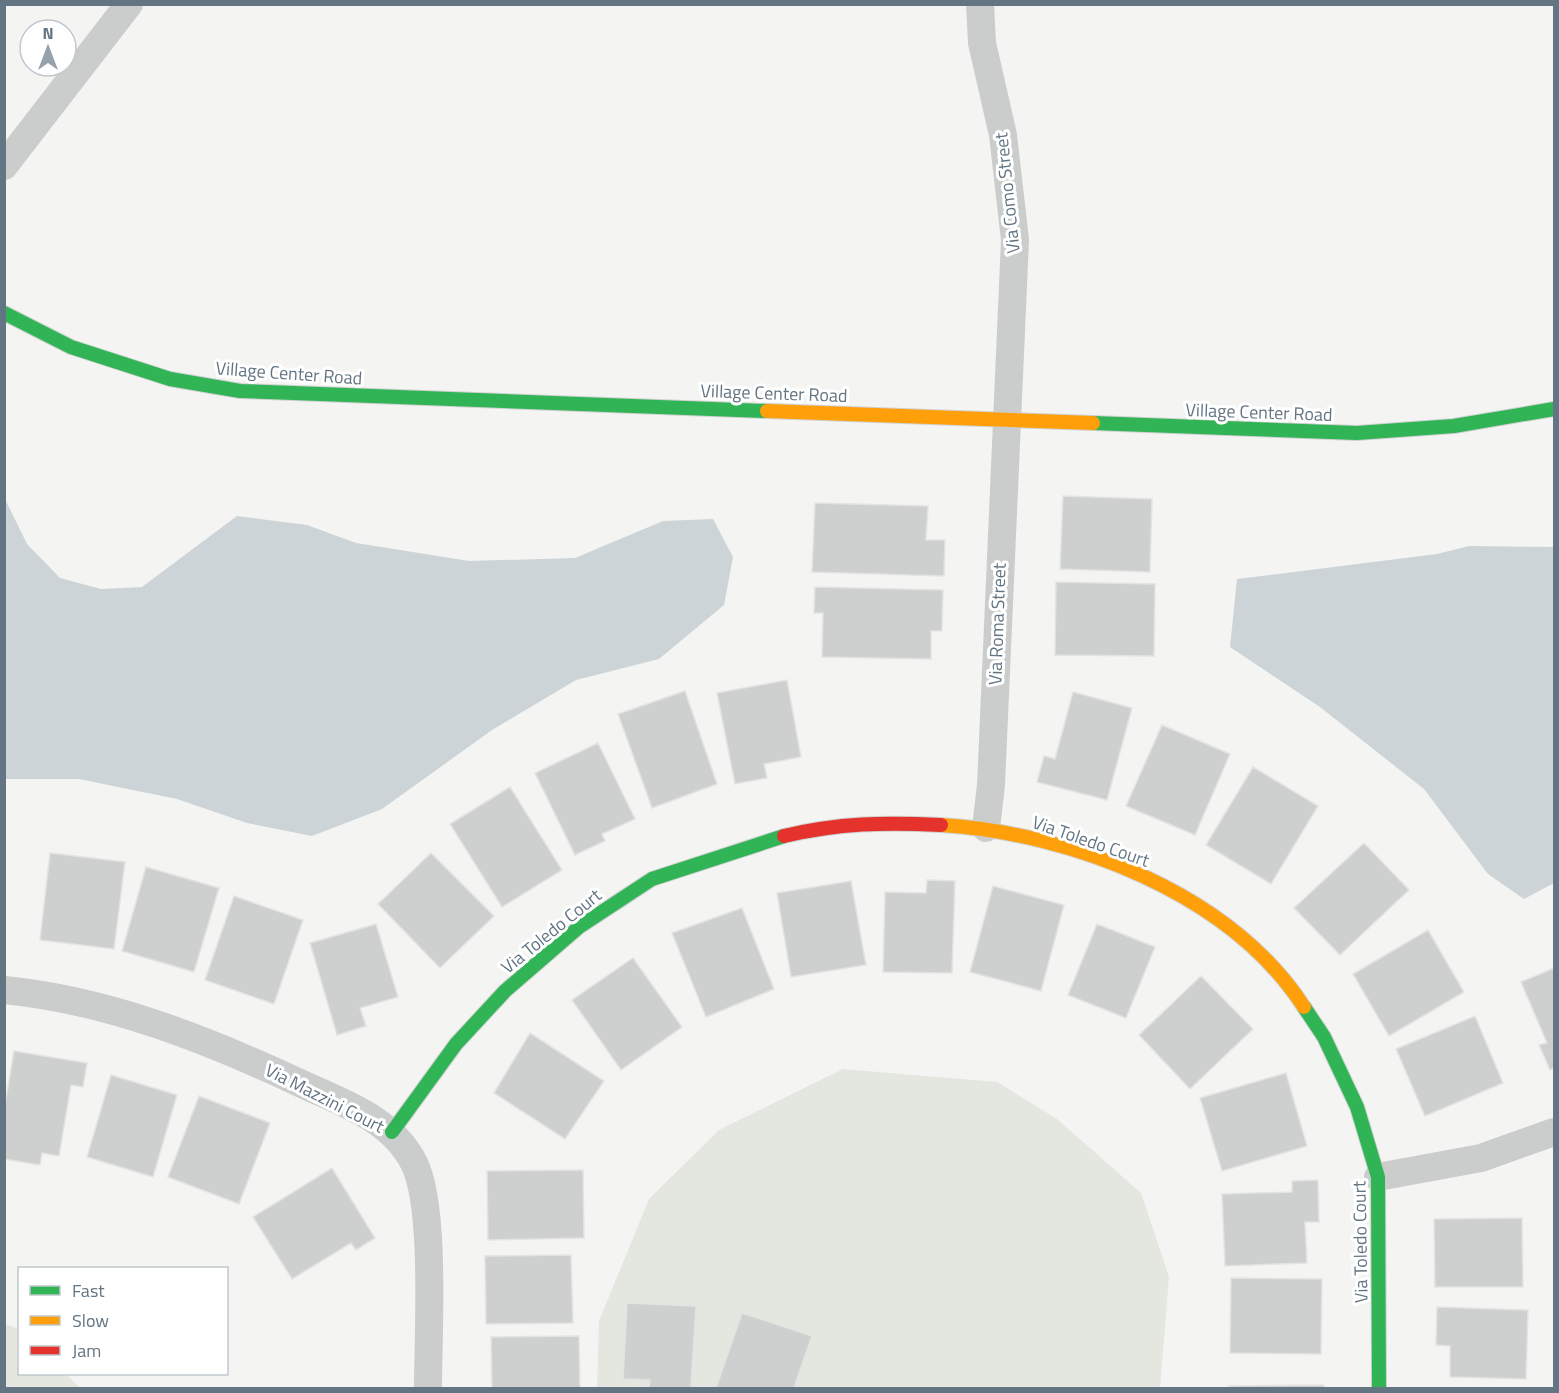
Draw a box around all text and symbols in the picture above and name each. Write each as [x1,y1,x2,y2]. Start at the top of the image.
north arrow [18,18,78,78]
text: N [42,21,54,45]
street label: Via Como Street [987,131,1027,255]
street label: Village Center Road [215,354,363,392]
street label: Village Center Road [700,377,848,409]
street label: Village Center Road [1185,396,1333,428]
street label: Via Roma Street [981,562,1013,686]
street label: Via Toledo Court [1029,808,1154,874]
street label: Via Toledo Court [495,882,608,980]
street label: Via Mazzini Court [261,1056,390,1140]
street label: Via Toledo Court [1345,1180,1375,1303]
legend [18,1267,228,1375]
text: Fast [72,1277,105,1304]
text: Slow [72,1307,109,1334]
text: Jam [72,1337,101,1364]

